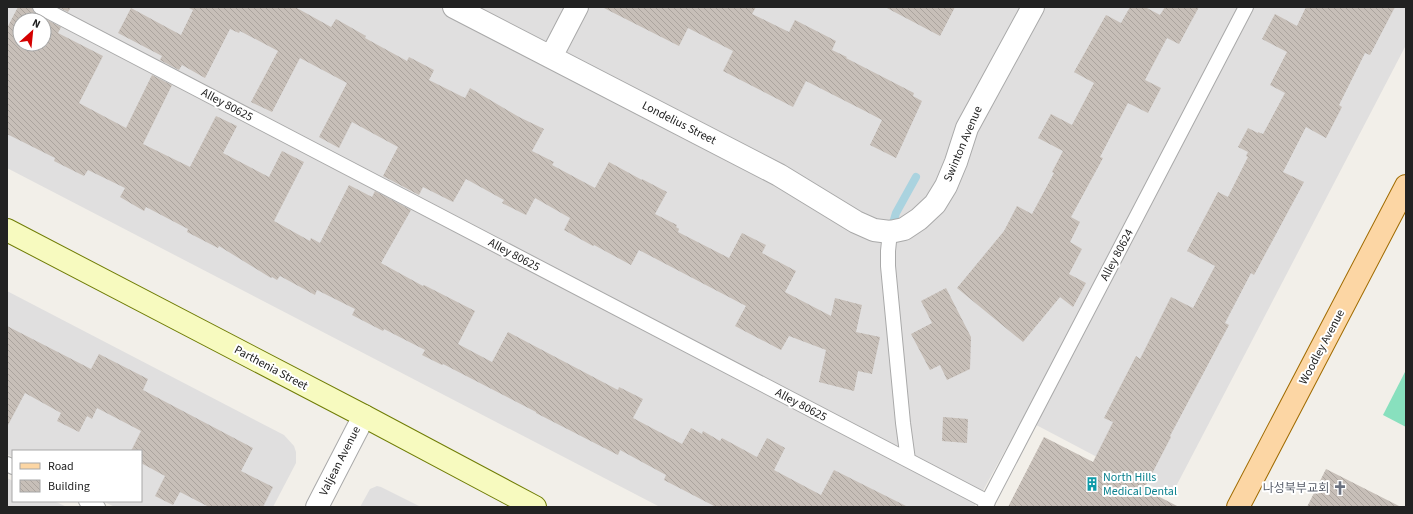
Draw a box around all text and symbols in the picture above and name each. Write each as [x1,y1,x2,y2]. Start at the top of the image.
north arrow [12,12,52,52]
text: N [30,15,43,32]
street label: Alley 80625 [198,84,256,126]
street label: Londelius Street [639,97,719,149]
street label: Swinton Avenue [939,103,987,185]
street label: Alley 80624 [1096,226,1138,284]
street label: Alley 80625 [485,234,543,276]
street label: Woodley Avenue [1295,306,1349,388]
street label: Parthenia Street [231,341,311,395]
street label: Alley 80625 [772,384,830,426]
street label: Valjean Avenue [315,423,365,499]
legend [12,450,142,502]
text: Road [48,458,74,475]
place label: North Hills Medical Dental [1103,469,1177,500]
building icon: North Hills Medical Dental [1084,476,1100,492]
text: Building [48,478,90,495]
place label: 나성북부교회 [1263,480,1329,497]
church icon: 나성북부교회 [1332,480,1348,496]

